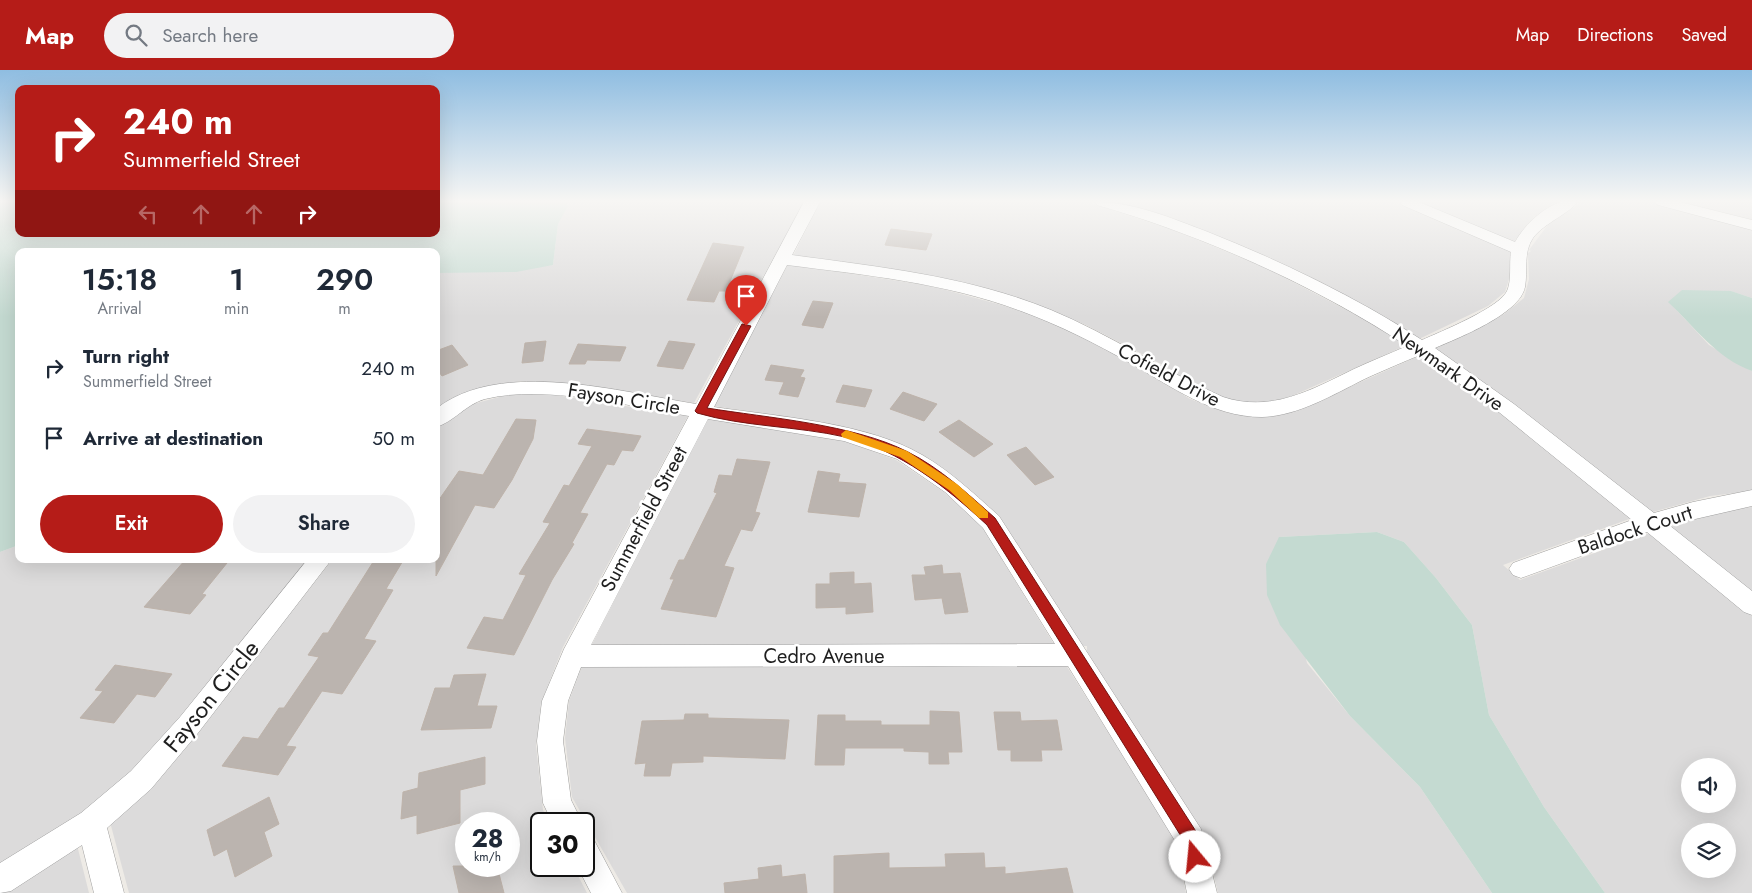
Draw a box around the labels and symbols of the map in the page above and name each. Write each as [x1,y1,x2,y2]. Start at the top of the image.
pin [725,275,767,326]
street label: Newmark Drive [1386,320,1510,418]
street label: Cofield Drive [1113,336,1225,414]
street label: Fayson Circle [566,376,682,422]
street label: Summerfield Street [593,441,695,597]
street label: Baldock Court [1574,498,1696,562]
street label: Fayson Circle [155,632,267,760]
street label: Cedro Avenue [763,642,885,671]
speed limit sign: 30 [530,812,595,877]
position arrow [1168,830,1220,882]

